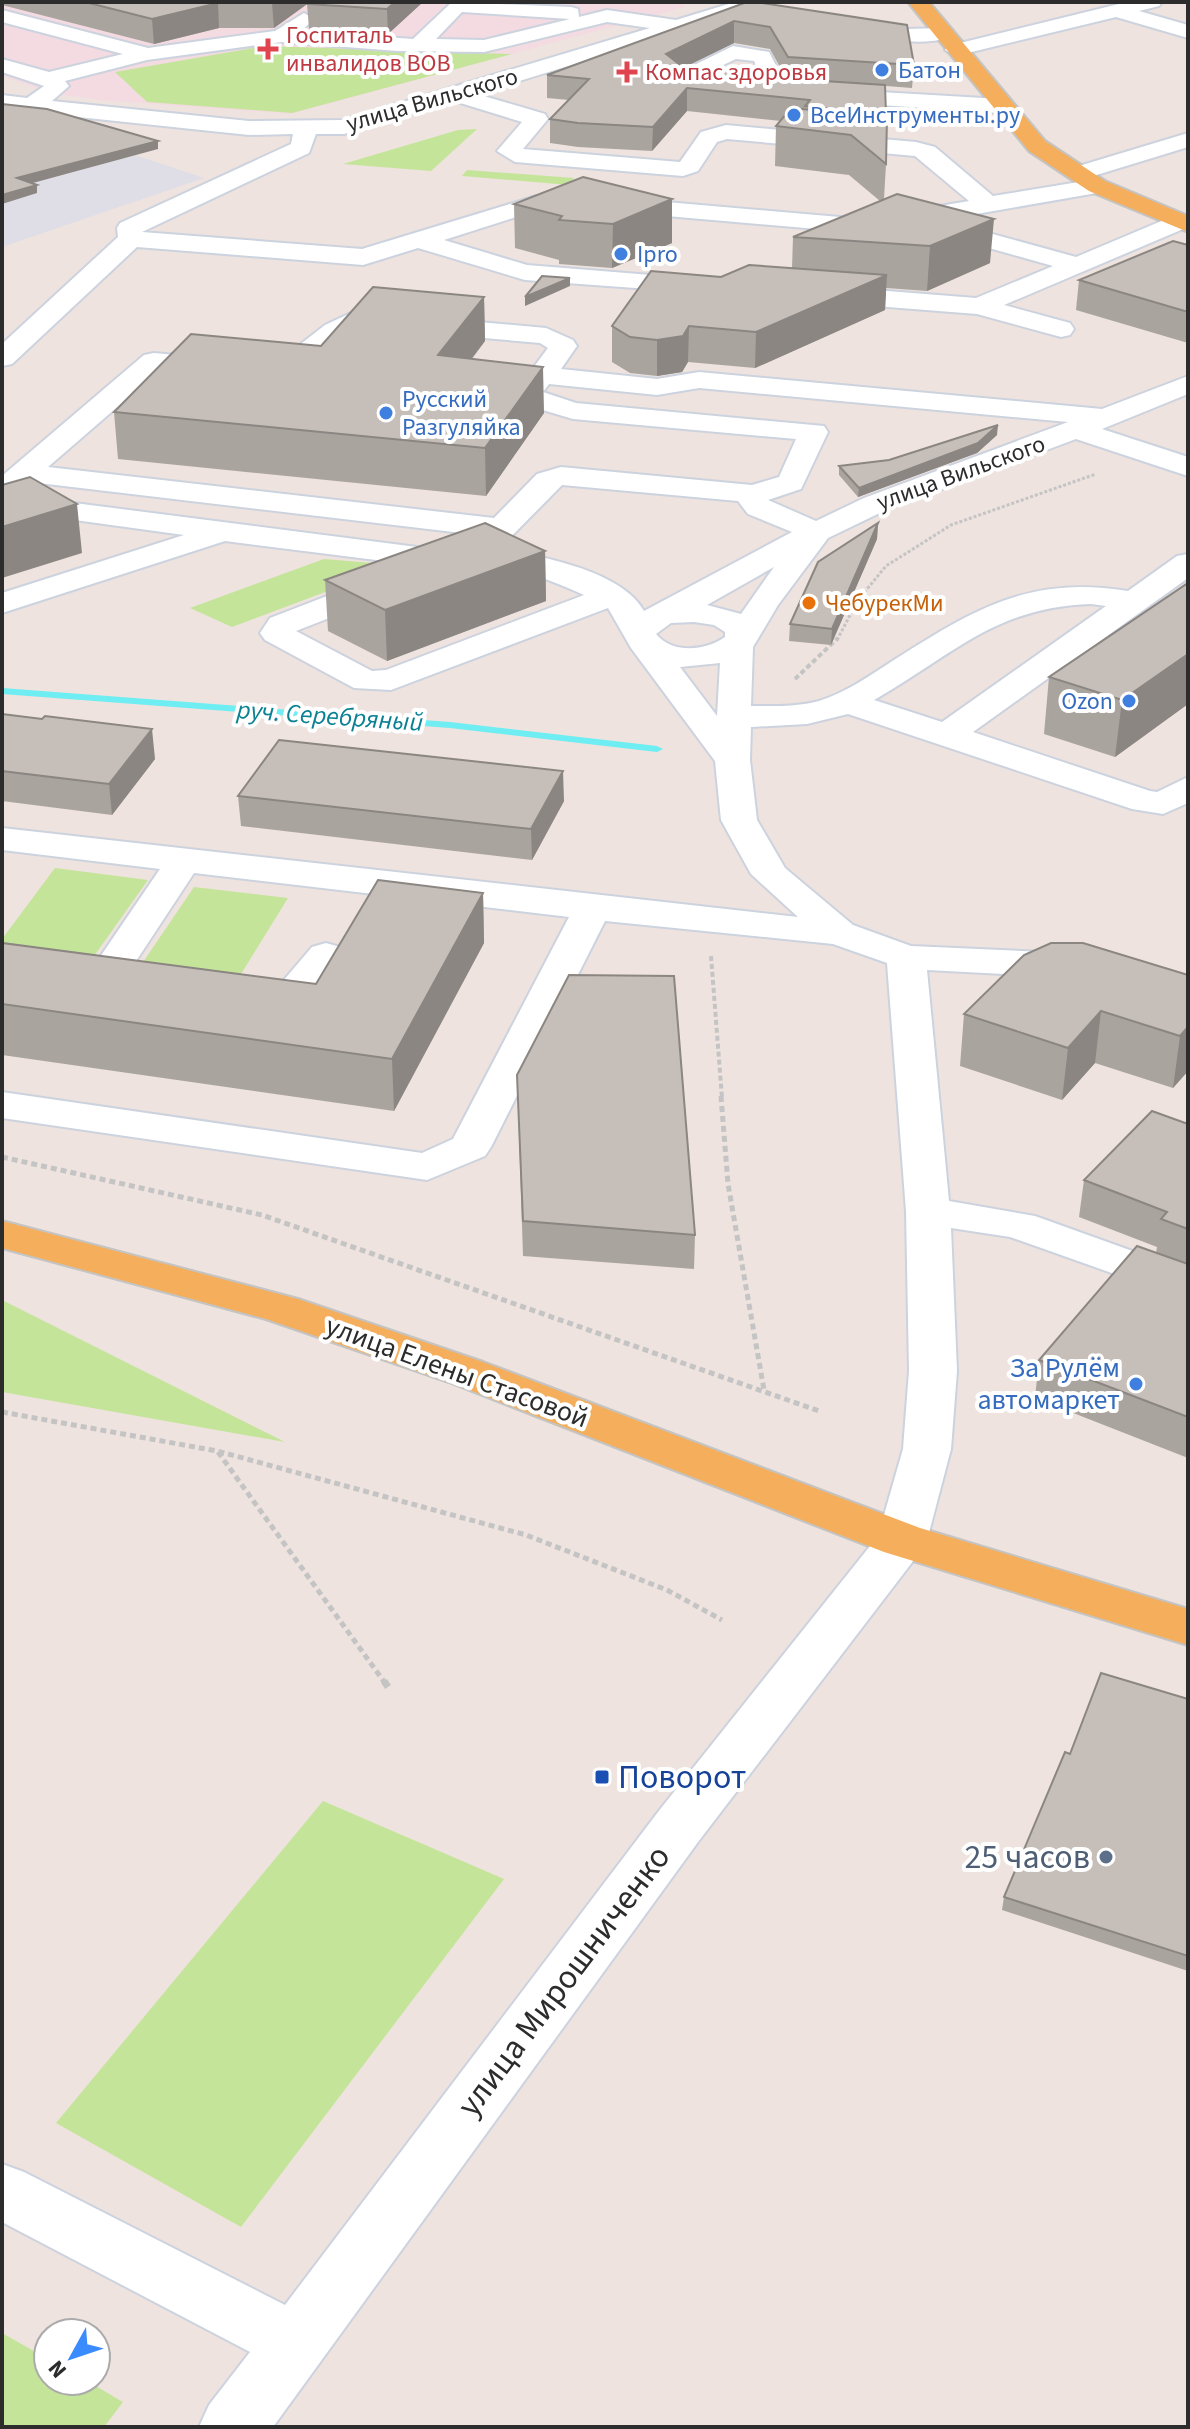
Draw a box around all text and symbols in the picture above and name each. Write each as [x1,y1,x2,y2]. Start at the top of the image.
place label: Госпиталь инвалидов ВОВ [286,18,451,81]
marker: Госпиталь инвалидов ВОВ [257,38,279,60]
place label: Батон [898,53,961,88]
place label: Компас здоровья [645,55,827,90]
street label: улица Вильского [342,59,522,141]
marker: Компас здоровья [616,61,638,83]
marker: Батон [873,61,891,79]
place label: ВсеИнструменты.ру [810,98,1020,133]
marker: ВсеИнструменты.ру [785,106,803,124]
place label: Ipro [637,237,678,272]
marker: Ipro [612,245,630,263]
place label: Русский Разгуляйка [402,382,521,445]
marker: Русский Разгуляйка [377,404,395,422]
street label: улица Вильского [872,426,1050,520]
place label: ЧебурекМи [825,586,943,621]
marker: ЧебурекМи [800,594,818,612]
place label: Ozon [1061,684,1113,719]
water label: руч. Серебряный [235,691,424,741]
marker: Ozon [1120,692,1138,710]
street label: улица Елены Стасовой [320,1306,594,1438]
place label: За Рулём автомаркет [977,1348,1120,1420]
marker: За Рулём автомаркет [1127,1375,1145,1393]
place label: Поворот [618,1753,746,1802]
marker: Поворот [593,1768,611,1786]
place label: 25 часов [964,1833,1090,1882]
street label: улица Мирошниченко [445,1835,683,2127]
marker: 25 часов [1097,1848,1115,1866]
north arrow [32,2317,112,2397]
text: N [40,2353,74,2385]

